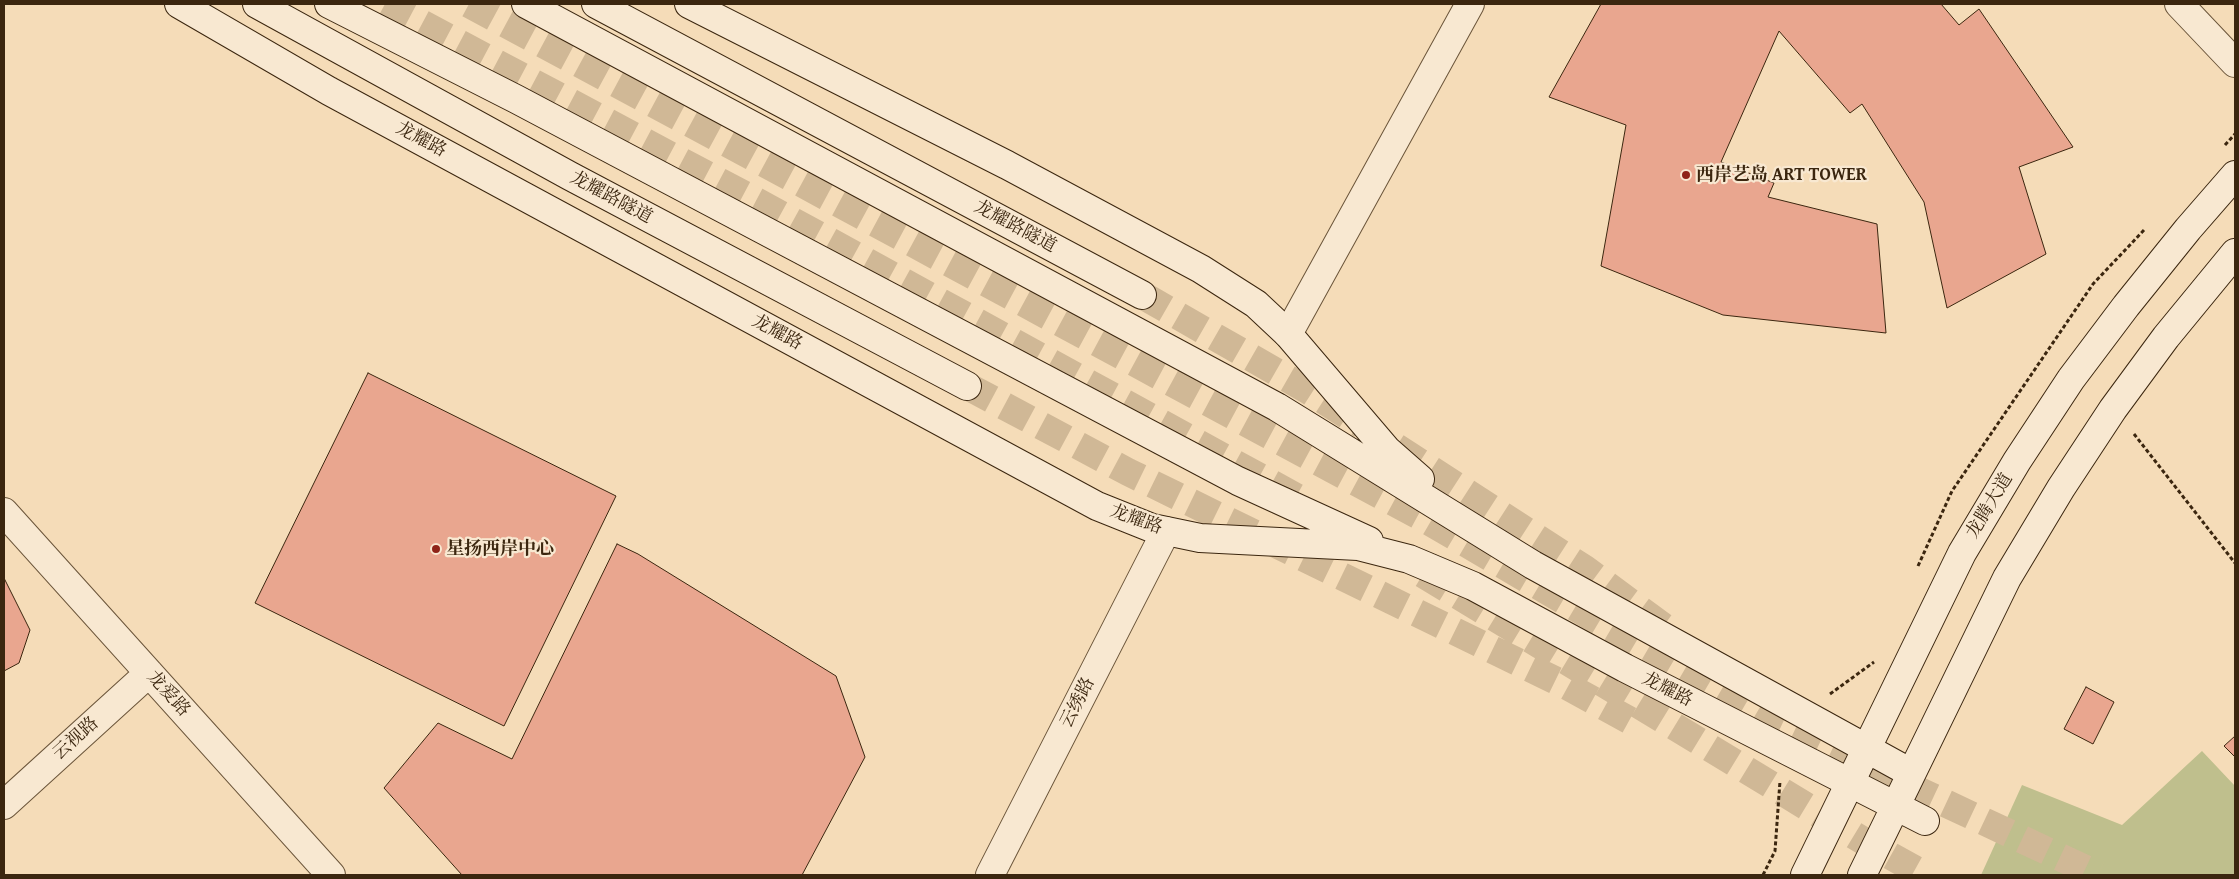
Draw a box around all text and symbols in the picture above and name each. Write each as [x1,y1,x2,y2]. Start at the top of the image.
street label: 龙耀路 [392,118,450,162]
place label: 西岸艺岛 ART TOWER [1696,164,1867,186]
street label: 龙耀路隧道 [566,167,656,229]
marker: 西岸艺岛 ART TOWER [1680,169,1692,181]
street label: 龙耀路隧道 [970,196,1060,258]
street label: 龙耀路 [748,311,806,355]
street label: 龙腾大道 [1962,470,2018,542]
street label: 龙耀路 [1107,501,1165,539]
place label: 星扬西岸中心 [446,538,554,560]
marker: 星扬西岸中心 [430,543,442,555]
street label: 龙爱路 [142,667,194,721]
street label: 龙耀路 [1638,668,1696,712]
street label: 云绣路 [1056,674,1100,732]
street label: 云视路 [49,713,103,765]

